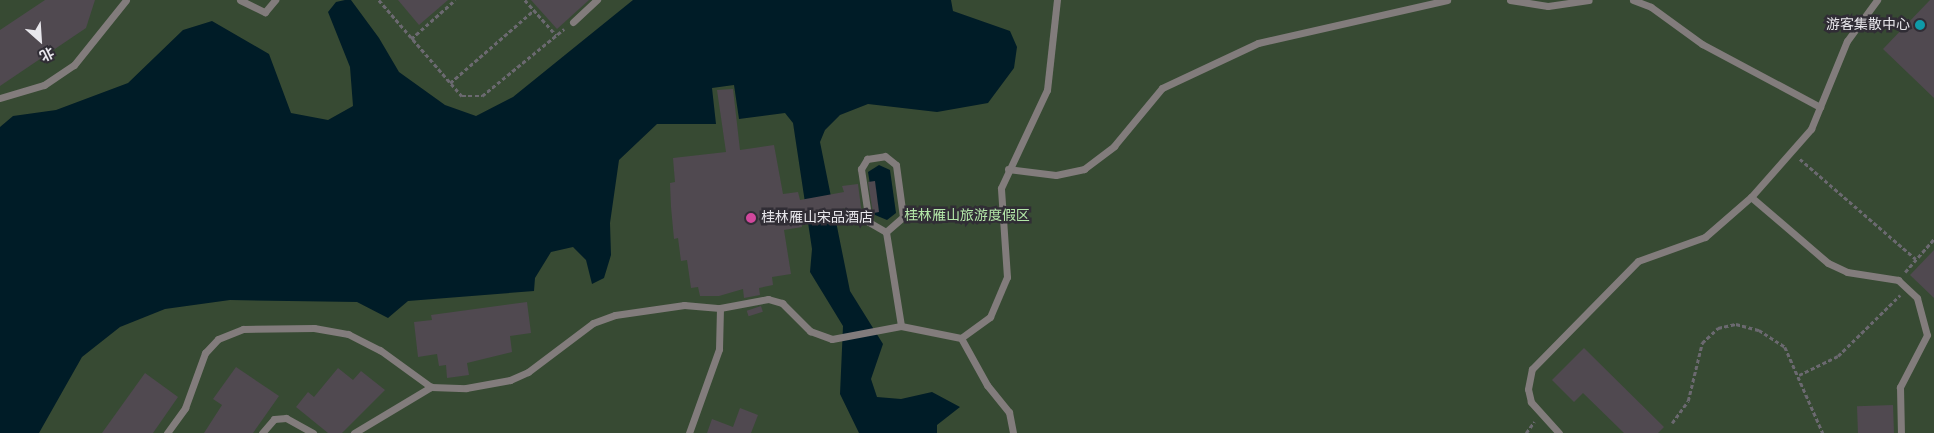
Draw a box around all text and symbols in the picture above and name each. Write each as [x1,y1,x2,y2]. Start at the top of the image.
north arrow [15,15,65,65]
place label: 游客集散中心 [1826,17,1910,33]
marker: 游客集散中心 [1914,19,1926,31]
text: 北 [37,43,57,65]
park label: 桂林雁山旅游度假区 [904,208,1030,224]
place label: 桂林雁山宋品酒店 [761,210,873,226]
marker: 桂林雁山宋品酒店 [745,212,757,224]

